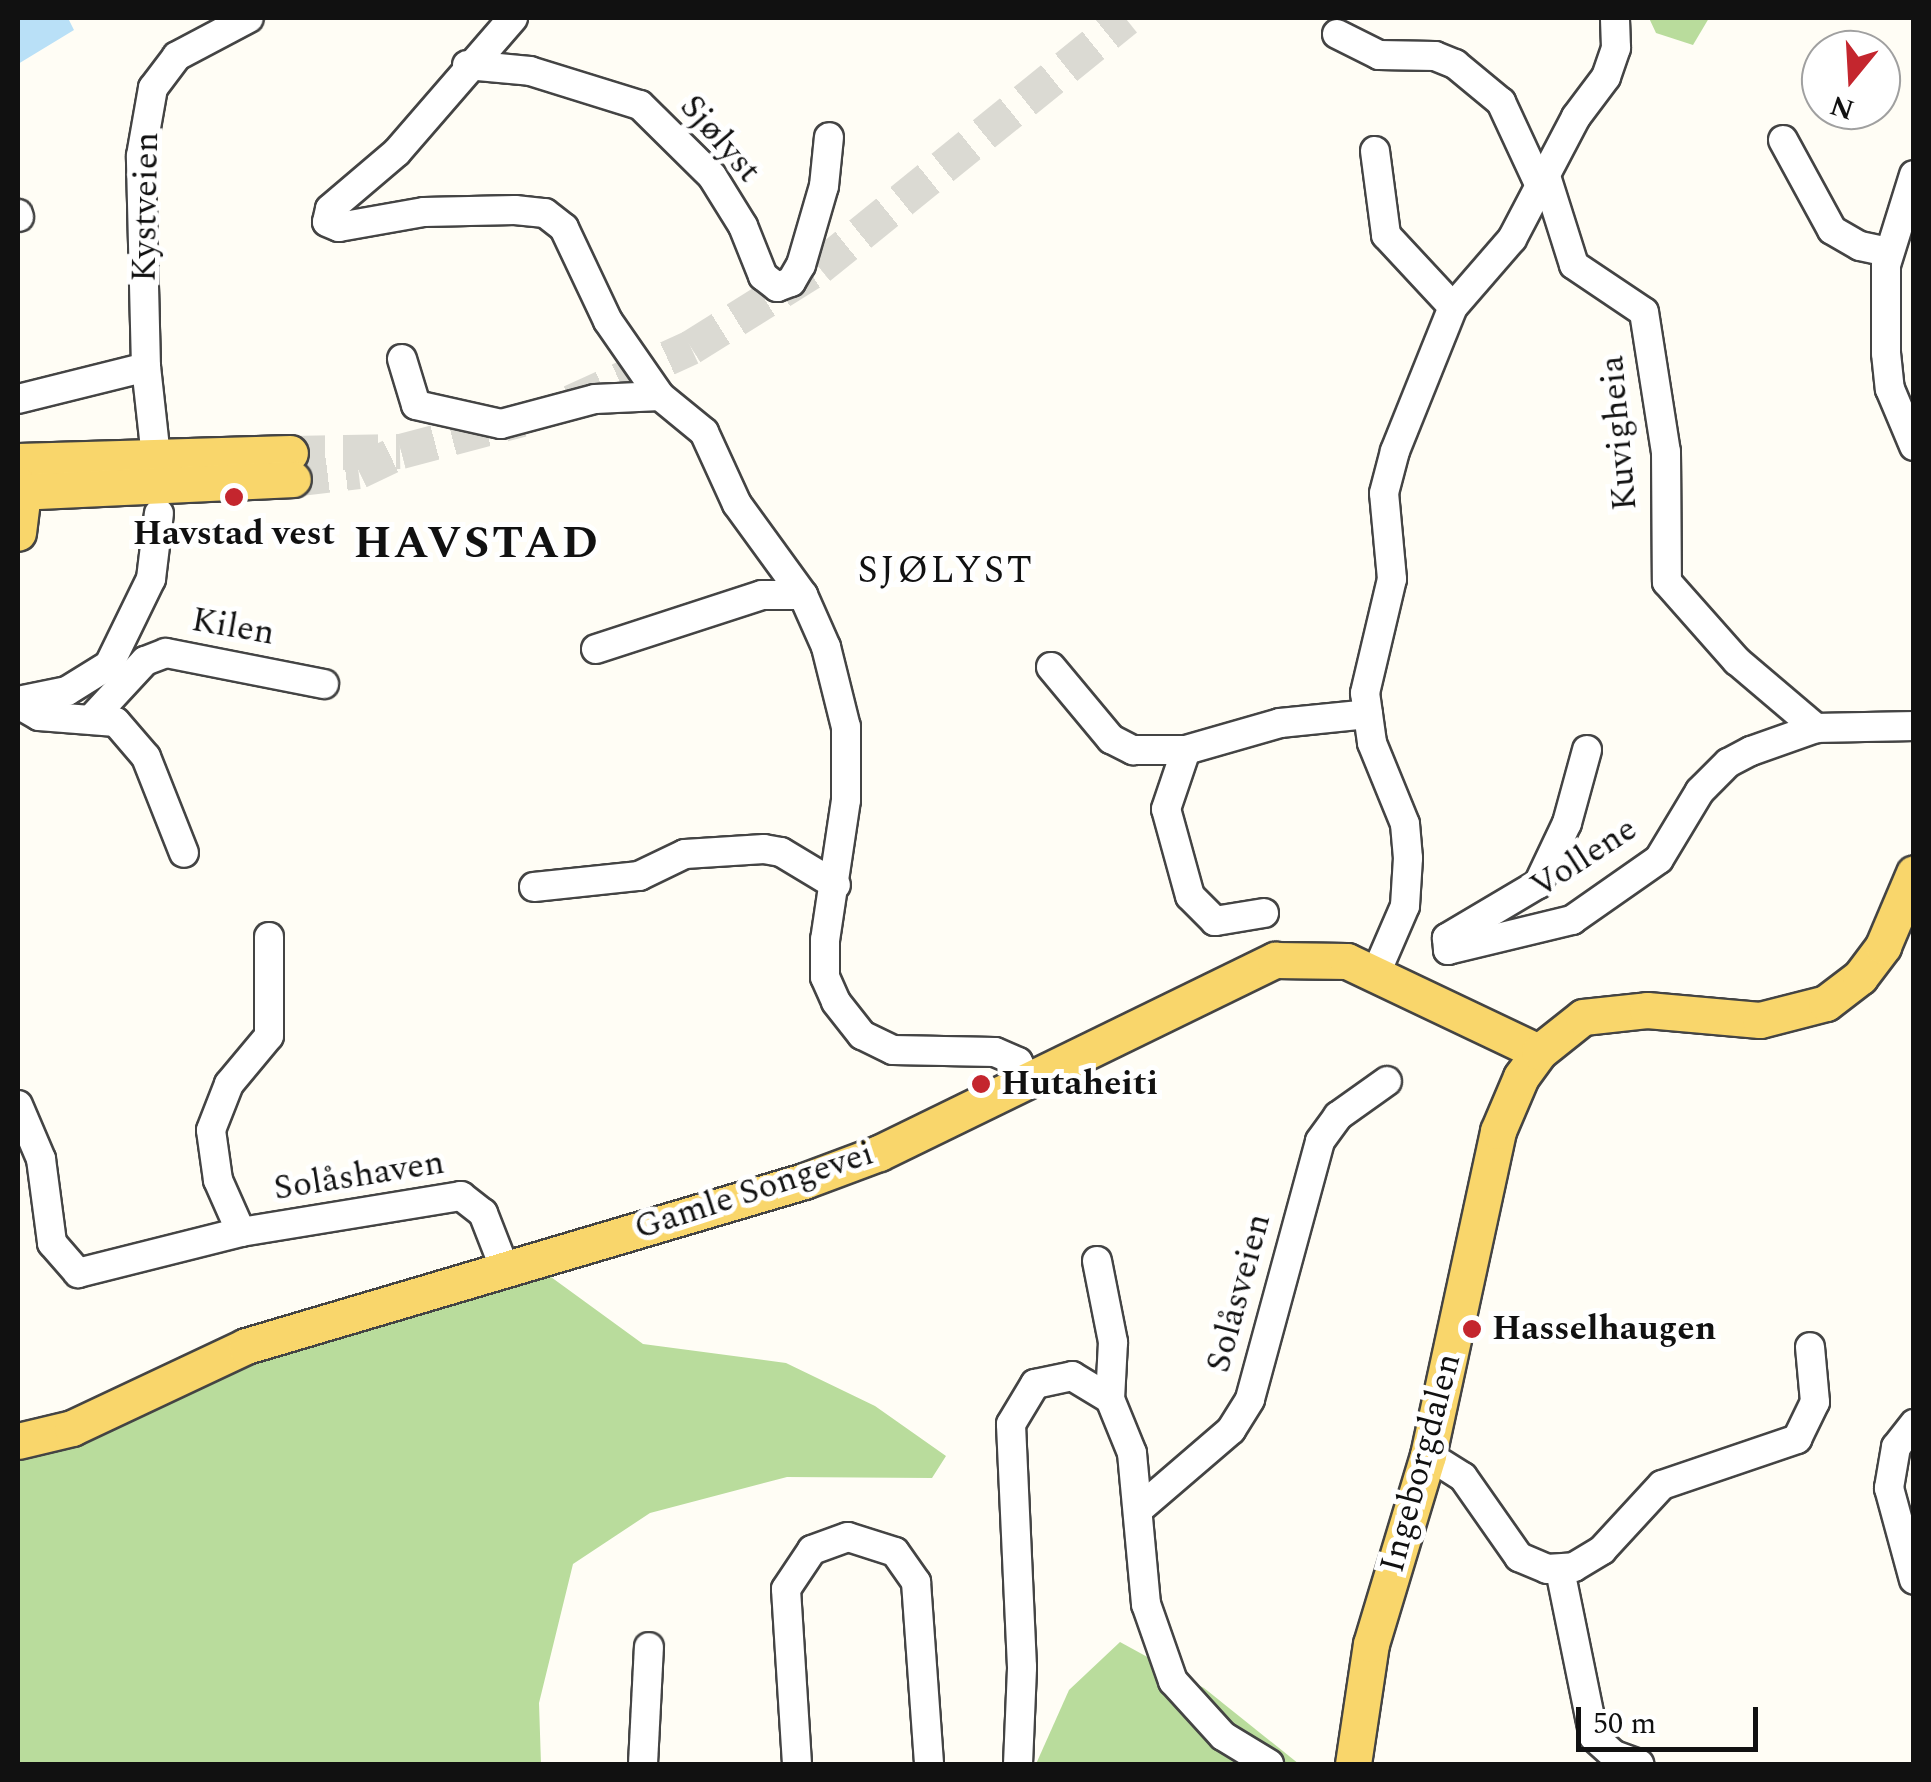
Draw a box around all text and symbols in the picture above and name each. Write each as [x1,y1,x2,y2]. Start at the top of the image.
north arrow [1801,30,1901,130]
text: N [1825,83,1860,131]
street label: Sjølyst [670,86,770,192]
street label: Kystveien [124,132,168,282]
street label: Kuvigheia [1591,354,1647,512]
marker: Havstad vest [223,486,245,508]
place label: Havstad vest [133,513,335,555]
district label: HAVSTAD [354,517,600,571]
district label: SJØLYST [857,549,1035,595]
street label: Kilen [188,599,278,655]
street label: Vollene [1523,808,1645,908]
place label: Hutaheiti [1001,1063,1158,1105]
marker: Hutaheiti [970,1073,992,1095]
street label: Gamle Songevei [629,1133,879,1249]
street label: Solåshaven [271,1142,447,1210]
street label: Solåsveien [1198,1209,1280,1377]
place label: Hasselhaugen [1492,1308,1716,1350]
marker: Hasselhaugen [1461,1318,1483,1340]
street label: Ingeborgdalen [1372,1349,1470,1577]
scale bar [1581,1687,1764,1749]
text: 50 m [1593,1701,1656,1747]

